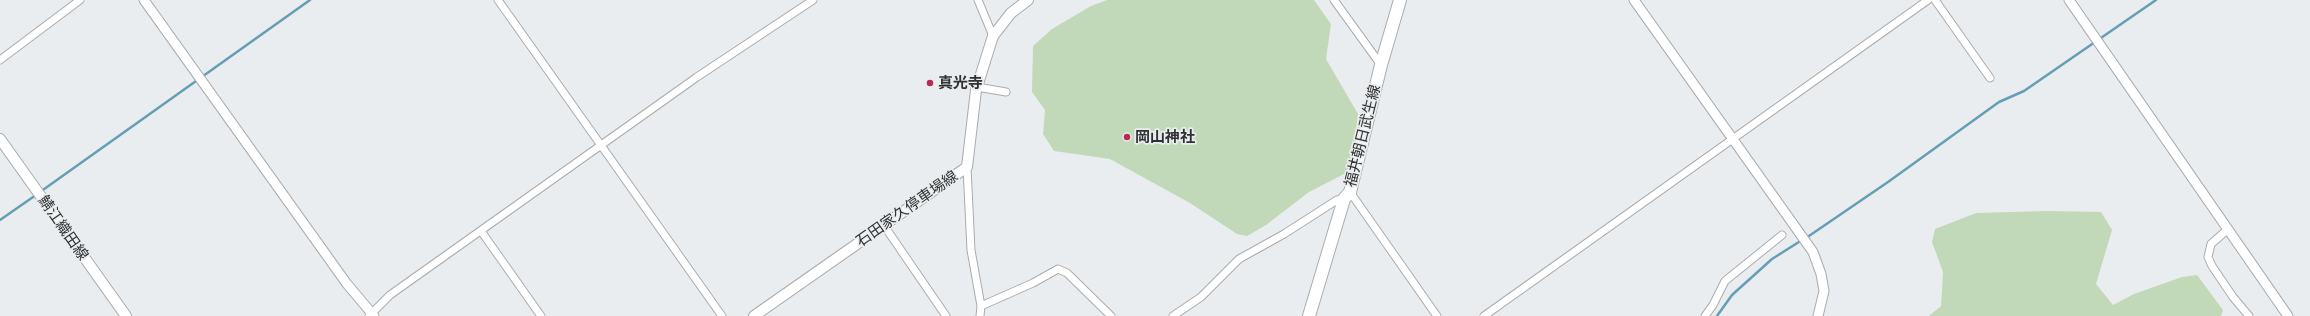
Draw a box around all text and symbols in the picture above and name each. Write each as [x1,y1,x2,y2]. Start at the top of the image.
place label: 真光寺 [938,74,983,92]
marker: 真光寺 [925,78,935,88]
street label: 福井朝日武生線 [1342,83,1384,189]
place label: 岡山神社 [1135,128,1195,146]
marker: 岡山神社 [1122,132,1132,142]
street label: 石田家久停車場線 [853,167,961,251]
street label: 鯖江織田線 [34,192,92,264]

